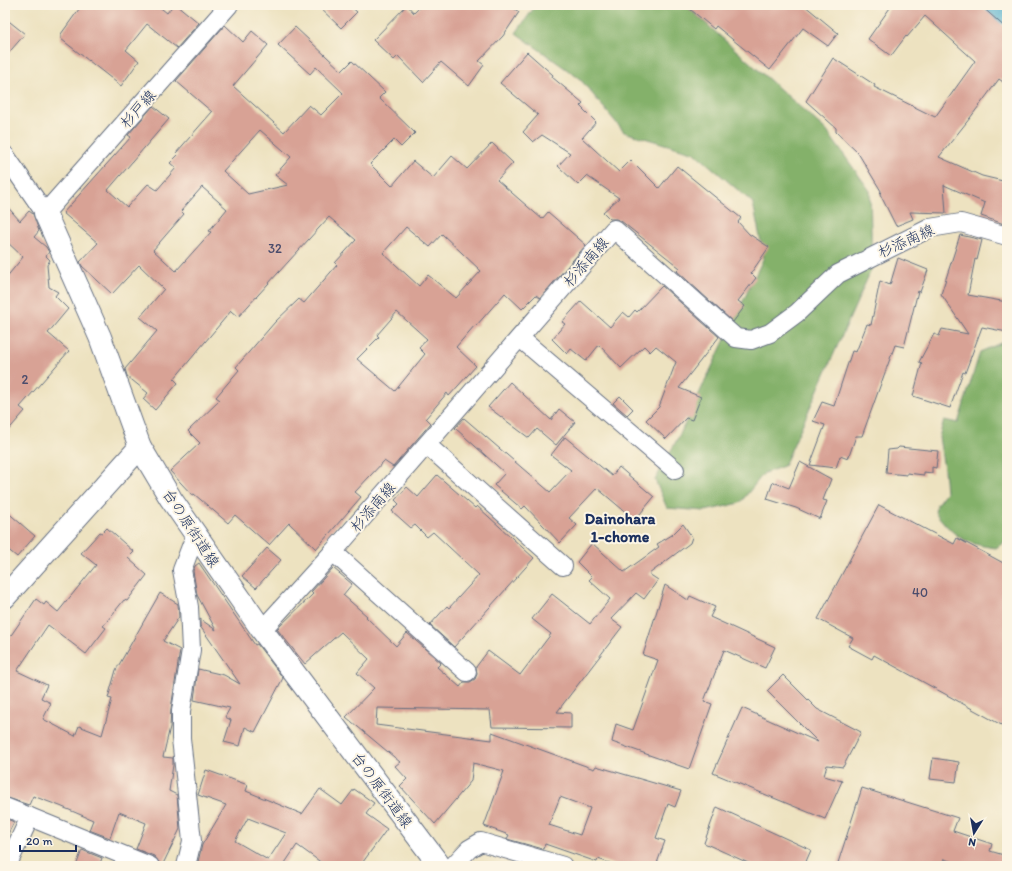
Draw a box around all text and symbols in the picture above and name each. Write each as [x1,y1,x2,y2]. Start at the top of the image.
street label: 杉戸線 [116,86,160,132]
street label: 杉添南線 [875,221,937,261]
street label: 杉添南線 [560,233,612,291]
house number: 32 [268,241,282,256]
house number: 2 [22,372,29,387]
street label: 杉添南線 [347,478,399,536]
street label: 台の原街道線 [159,485,223,571]
district label: Dainohara 1-chome [585,509,656,546]
house number: 40 [912,585,928,600]
street label: 台の原街道線 [348,749,416,831]
north arrow [954,813,994,853]
scale bar [20,827,76,853]
text: 20 m [26,834,53,848]
text: N [967,835,977,849]

